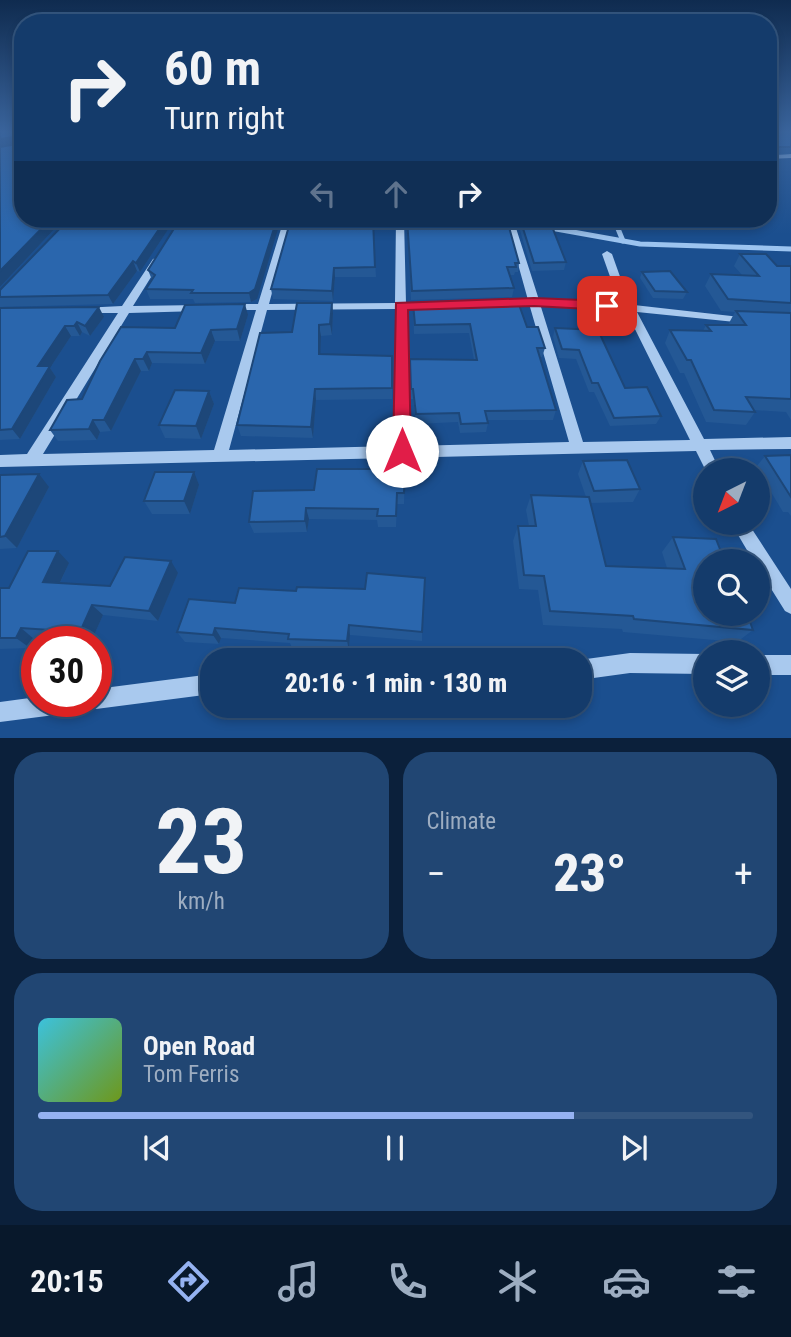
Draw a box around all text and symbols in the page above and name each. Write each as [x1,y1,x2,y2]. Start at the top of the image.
text: 60 m [164,40,261,97]
icon: right [49,42,140,133]
text: Turn right [164,99,285,137]
icon: left [304,175,342,213]
icon: ahead [377,175,415,213]
icon: right [450,175,488,213]
pin [577,276,637,336]
icon: arrive [588,287,626,325]
position arrow [365,414,439,488]
north arrow [693,458,770,536]
map controls [693,458,770,717]
button: search [693,549,770,626]
speed limit sign: 30 [21,626,112,717]
button: layers [693,640,770,717]
text: 20:16 · 1 min · 130 m [285,668,507,698]
text: 23 [155,789,247,895]
text: Climate [427,808,496,835]
text: 23° [553,843,626,904]
text: − [427,852,446,896]
text: + [734,852,753,896]
text: km/h [178,888,225,915]
text: Open Road [143,1031,255,1061]
text: Tom Ferris [143,1061,239,1088]
icon: previous [138,1129,176,1167]
icon: pause [376,1129,414,1167]
icon: next [615,1129,653,1167]
icon: directions [164,1257,213,1306]
icon: music [274,1257,323,1306]
icon: phone [383,1257,432,1306]
icon: climate [493,1257,542,1306]
icon: car [602,1257,651,1306]
icon: filters [712,1257,761,1306]
text: 20:15 [30,1262,104,1300]

